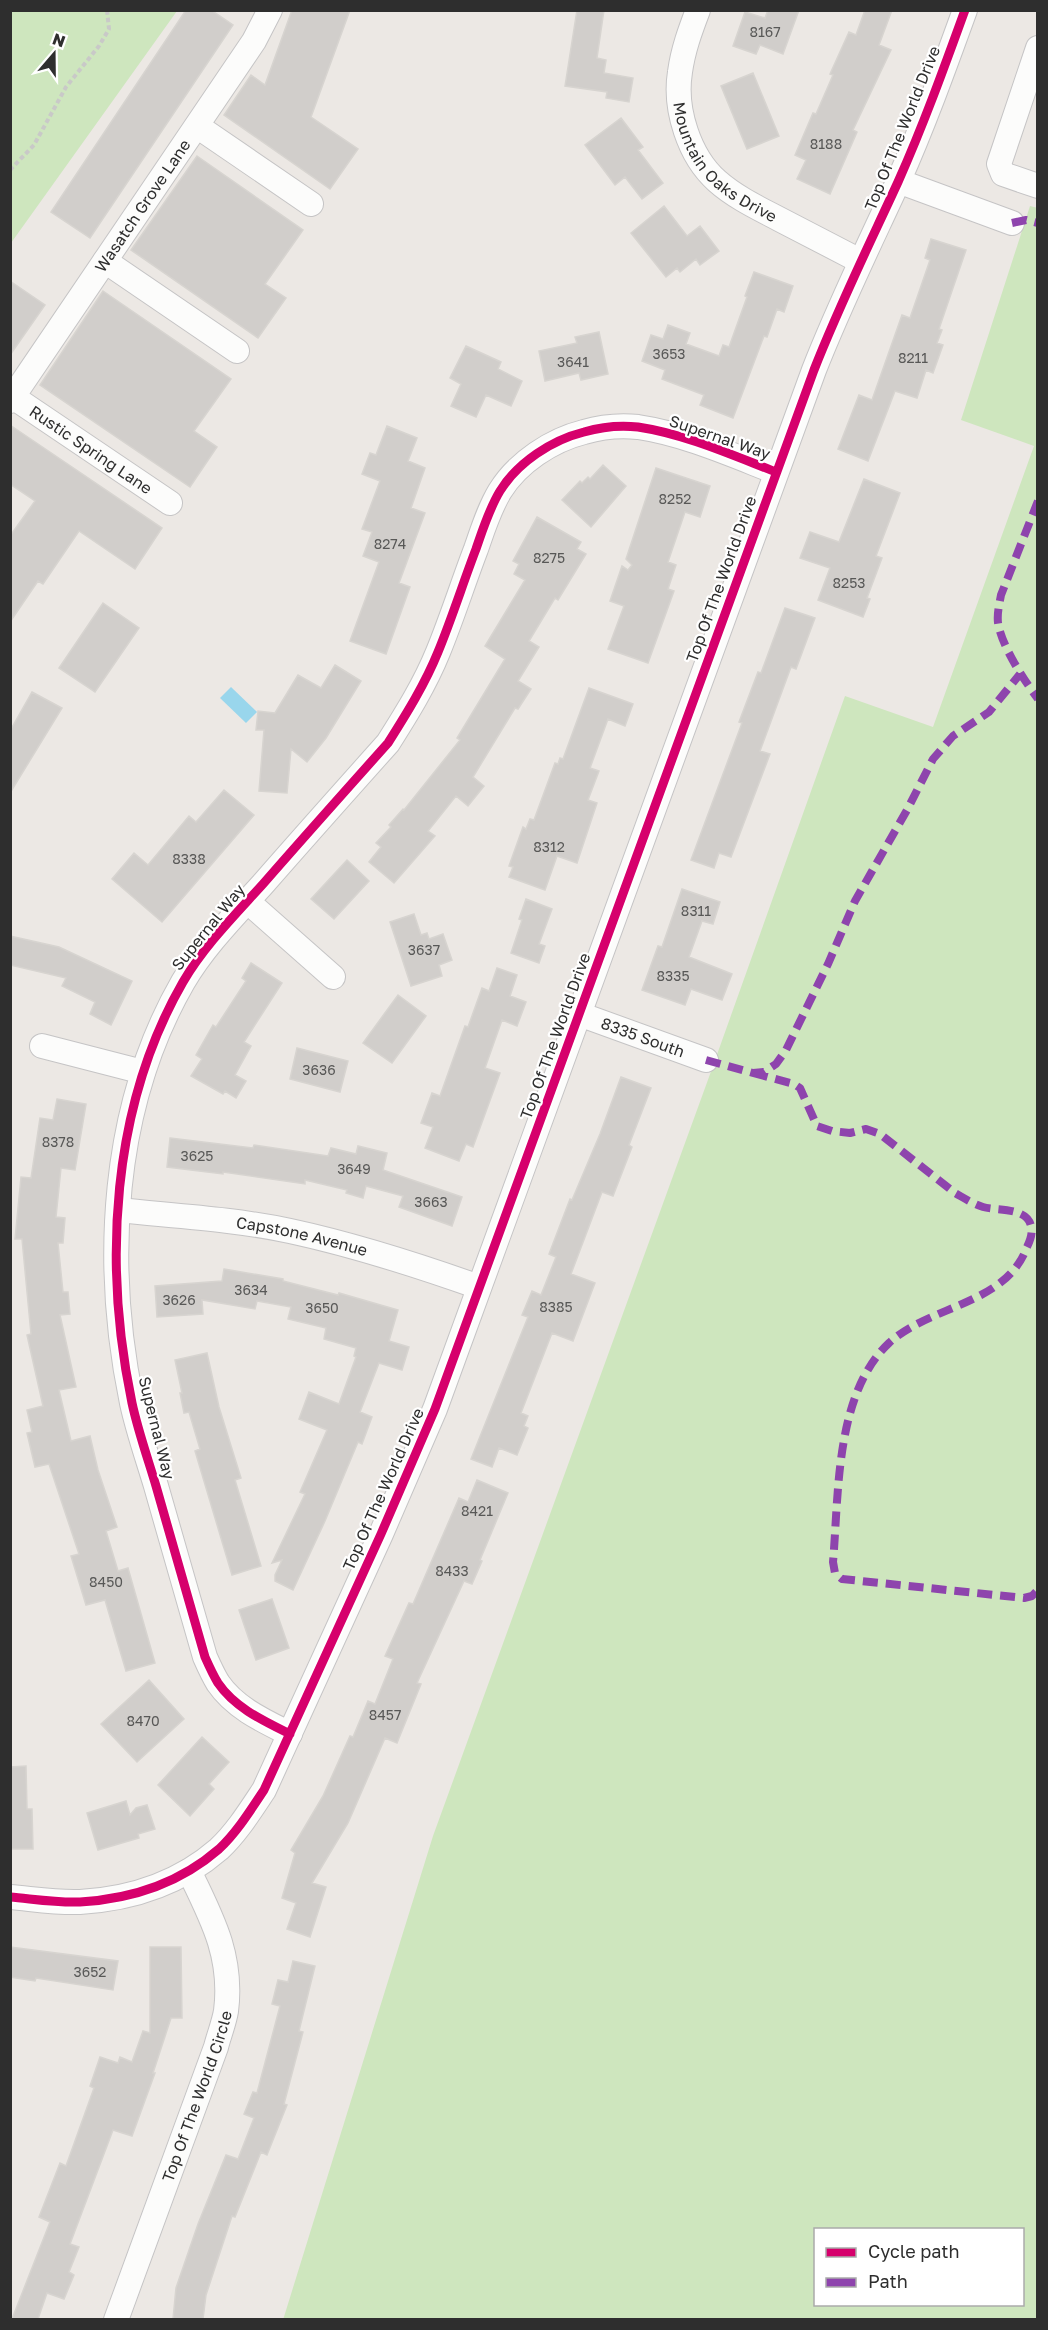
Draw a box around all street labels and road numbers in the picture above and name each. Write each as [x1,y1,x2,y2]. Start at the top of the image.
street label: Top Of The World Drive [860,43,944,213]
street label: Mountain Oaks Drive [669,100,780,226]
street label: Wasatch Grove Lane [90,135,195,276]
street label: Rustic Spring Lane [26,401,156,498]
street label: Supernal Way [667,410,773,464]
street label: Top Of The World Drive [682,493,760,665]
street label: Supernal Way [167,880,249,974]
street label: Top Of The World Drive [516,950,594,1122]
street label: 8335 South [598,1013,688,1061]
street label: Capstone Avenue [235,1212,370,1260]
street label: Supernal Way [135,1374,179,1482]
street label: Top Of The World Drive [338,1405,428,1573]
street label: Top Of The World Circle [157,2009,236,2185]

